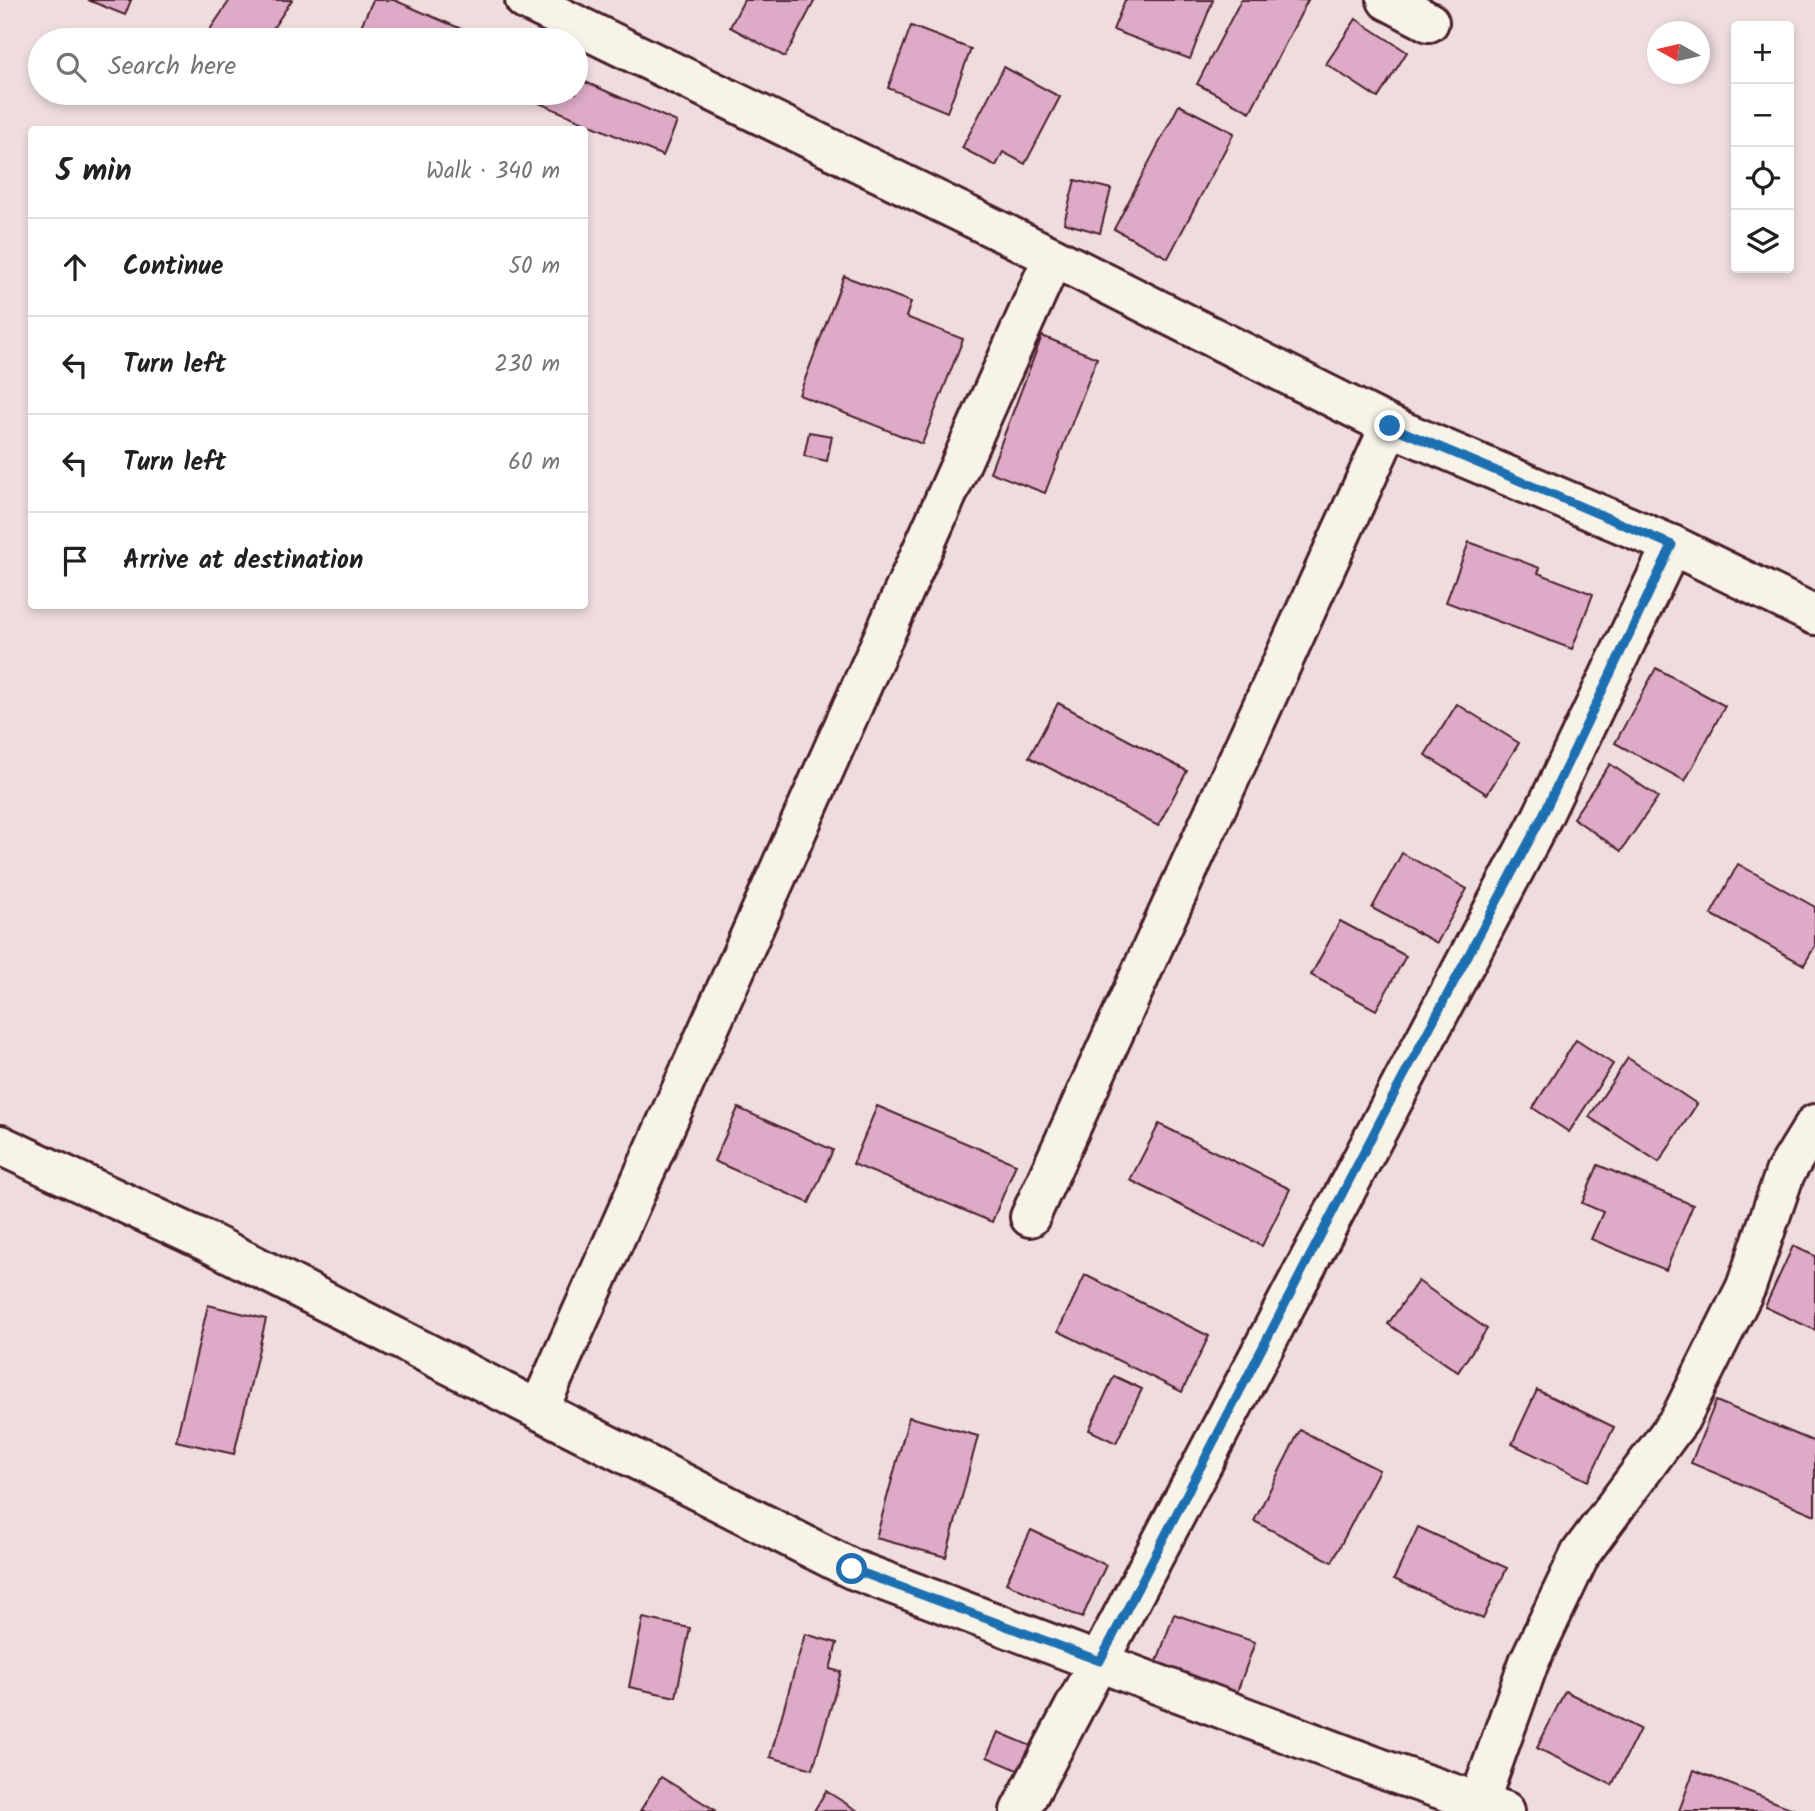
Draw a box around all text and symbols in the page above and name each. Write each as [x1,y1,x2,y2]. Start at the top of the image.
north arrow [1647,21,1710,84]
map controls [1731,21,1794,273]
button: + [1731,21,1794,84]
search box [28,28,588,105]
text: Search here [108,46,236,88]
icon: search [52,48,90,86]
button: − [1731,84,1794,147]
button: locate [1731,147,1794,210]
text: 5 min [56,148,132,196]
text: Walk · 340 m [426,154,560,190]
button: layers [1731,210,1794,273]
text: Continue [123,246,224,288]
icon: ahead [56,248,94,286]
text: 50 m [509,249,560,285]
text: Turn left [123,344,226,386]
icon: left [56,346,94,384]
text: 230 m [494,347,560,383]
route end [1374,410,1405,441]
text: Turn left [123,442,226,484]
icon: left [56,444,94,482]
text: 60 m [508,445,560,481]
text: Arrive at destination [123,540,363,582]
icon: arrive [56,542,94,580]
route start [836,1553,867,1584]

